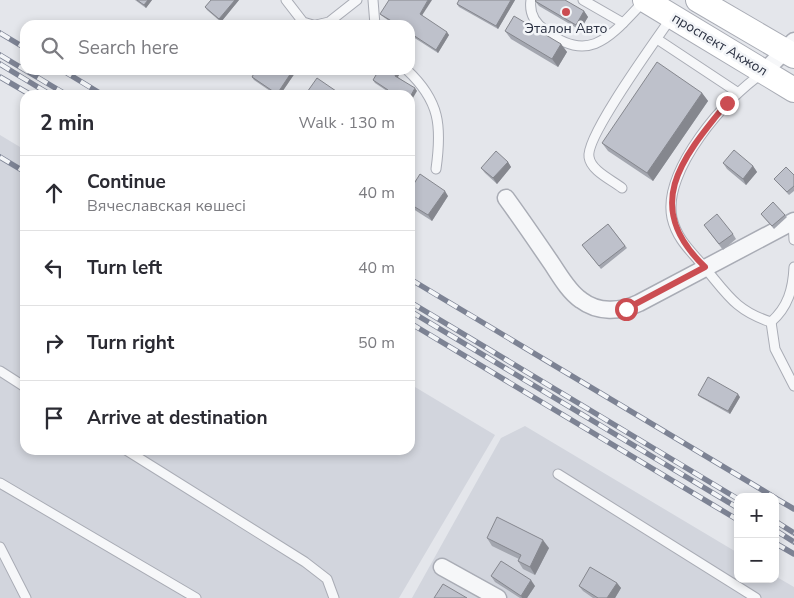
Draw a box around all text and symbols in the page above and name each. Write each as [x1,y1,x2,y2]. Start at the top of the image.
marker: Эталон Авто [560,6,572,18]
street label: проспект Акжол [668,8,771,80]
place label: Эталон Авто [524,19,608,38]
search box [20,20,415,75]
icon: search [38,34,66,62]
text: Search here [78,35,179,61]
route end [716,92,739,115]
text: 2 min [40,109,94,137]
text: Walk · 130 m [299,112,395,134]
text: Continue [87,169,166,195]
icon: ahead [40,179,68,207]
text: 40 m [358,182,395,204]
text: Вячеславская көшесі [87,195,246,217]
icon: left [40,254,68,282]
text: Turn left [87,255,162,281]
text: 40 m [358,257,395,279]
route start [615,298,638,321]
icon: right [40,329,68,357]
text: Turn right [87,330,174,356]
text: 50 m [358,332,395,354]
icon: arrive [40,404,68,432]
text: Arrive at destination [87,405,268,431]
map controls [734,493,779,583]
button: + [734,493,779,538]
button: − [734,538,779,583]

